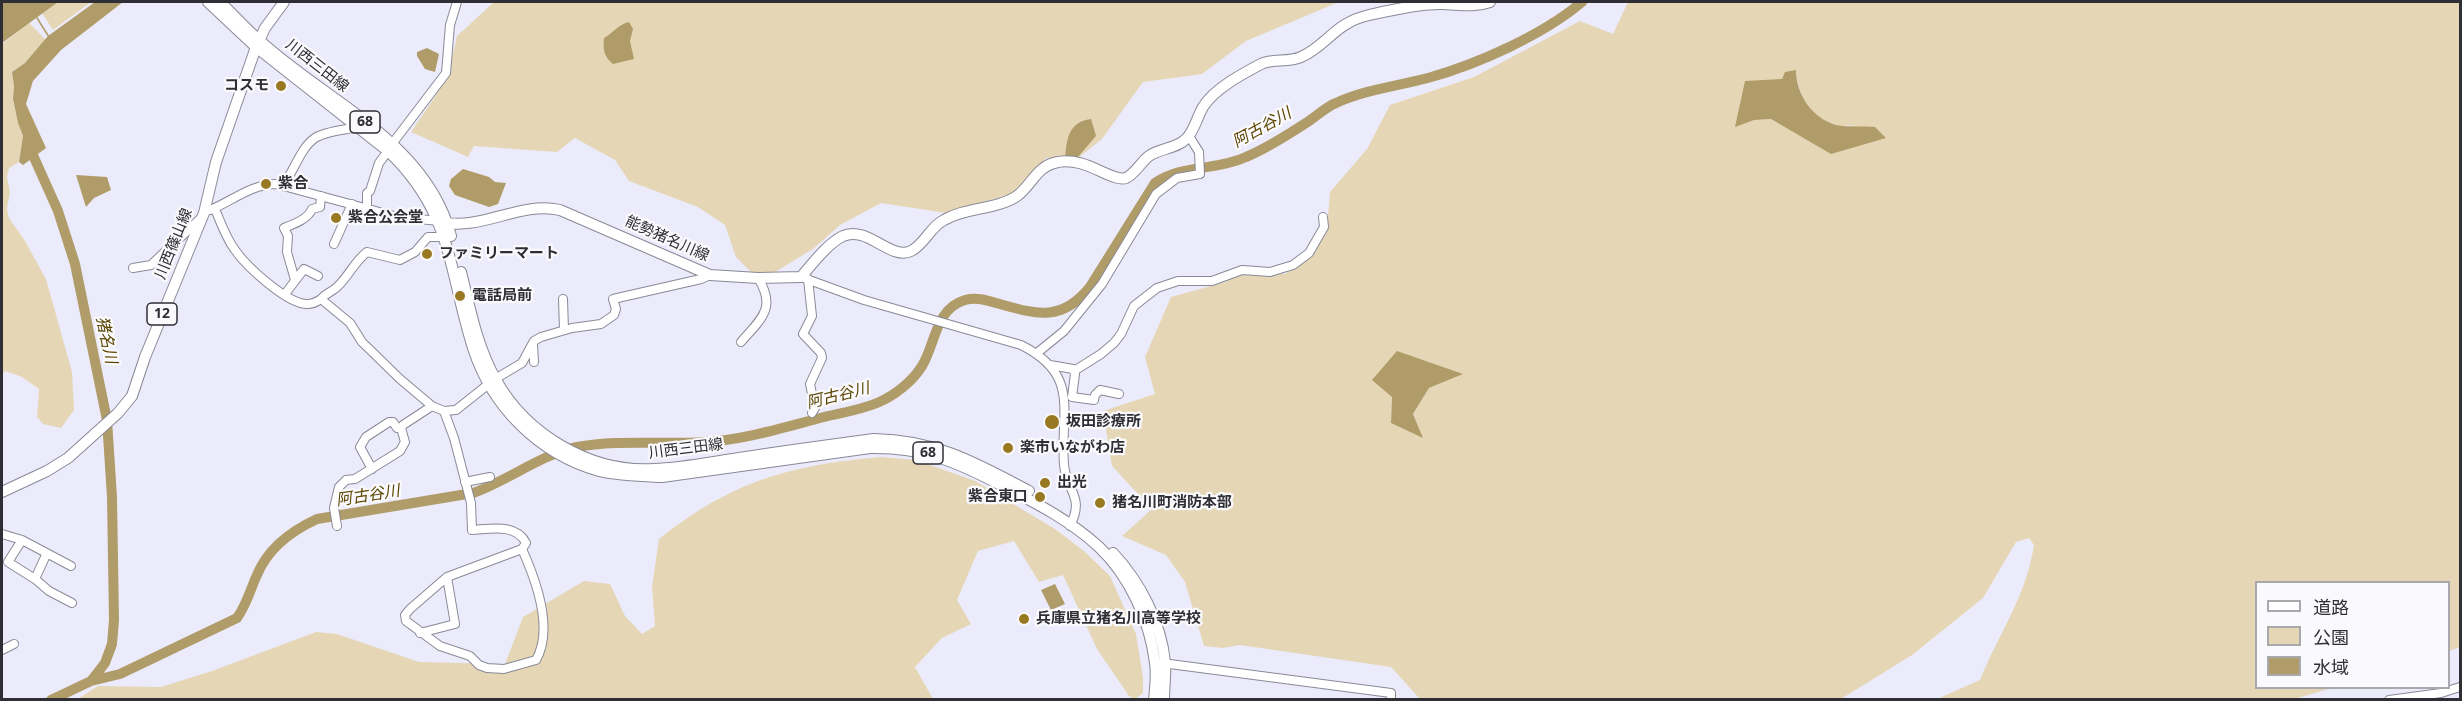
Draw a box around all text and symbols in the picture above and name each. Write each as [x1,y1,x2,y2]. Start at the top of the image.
street label: 川西三田線 [282,36,352,96]
place label: コスモ [224,77,269,95]
marker: コスモ [274,79,288,93]
water label: 阿古谷川 [1229,104,1295,152]
road number: 68 [350,111,380,133]
place label: 紫合 [278,175,308,193]
marker: 紫合 [259,177,273,191]
street label: 川西篠山線 [152,206,196,282]
place label: 紫合公会堂 [348,209,423,227]
marker: 紫合公会堂 [329,211,343,225]
street label: 能勢猪名川線 [622,212,712,266]
place label: ファミリーマート [439,245,559,263]
marker: ファミリーマート [420,247,434,261]
place label: 電話局前 [472,287,532,305]
marker: 電話局前 [453,289,467,303]
road number: 12 [147,303,177,325]
water label: 猪名川 [92,315,120,365]
water label: 阿古谷川 [805,379,871,413]
marker: 坂田診療所 [1043,413,1061,431]
place label: 坂田診療所 [1066,413,1141,431]
street label: 川西三田線 [648,435,724,463]
place label: 楽市いながわ店 [1020,439,1125,457]
marker: 楽市いながわ店 [1001,441,1015,455]
road number: 68 [913,442,943,464]
place label: 出光 [1057,474,1087,492]
marker: 出光 [1038,476,1052,490]
water label: 阿古谷川 [335,482,401,510]
place label: 紫合東口 [968,488,1028,506]
marker: 紫合東口 [1033,490,1047,504]
place label: 猪名川町消防本部 [1112,494,1232,512]
marker: 猪名川町消防本部 [1093,496,1107,510]
legend [2255,581,2450,689]
text: 道路 [2313,595,2349,619]
place label: 兵庫県立猪名川高等学校 [1036,610,1201,628]
marker: 兵庫県立猪名川高等学校 [1017,612,1031,626]
text: 公園 [2313,625,2349,649]
text: 水域 [2313,655,2349,679]

